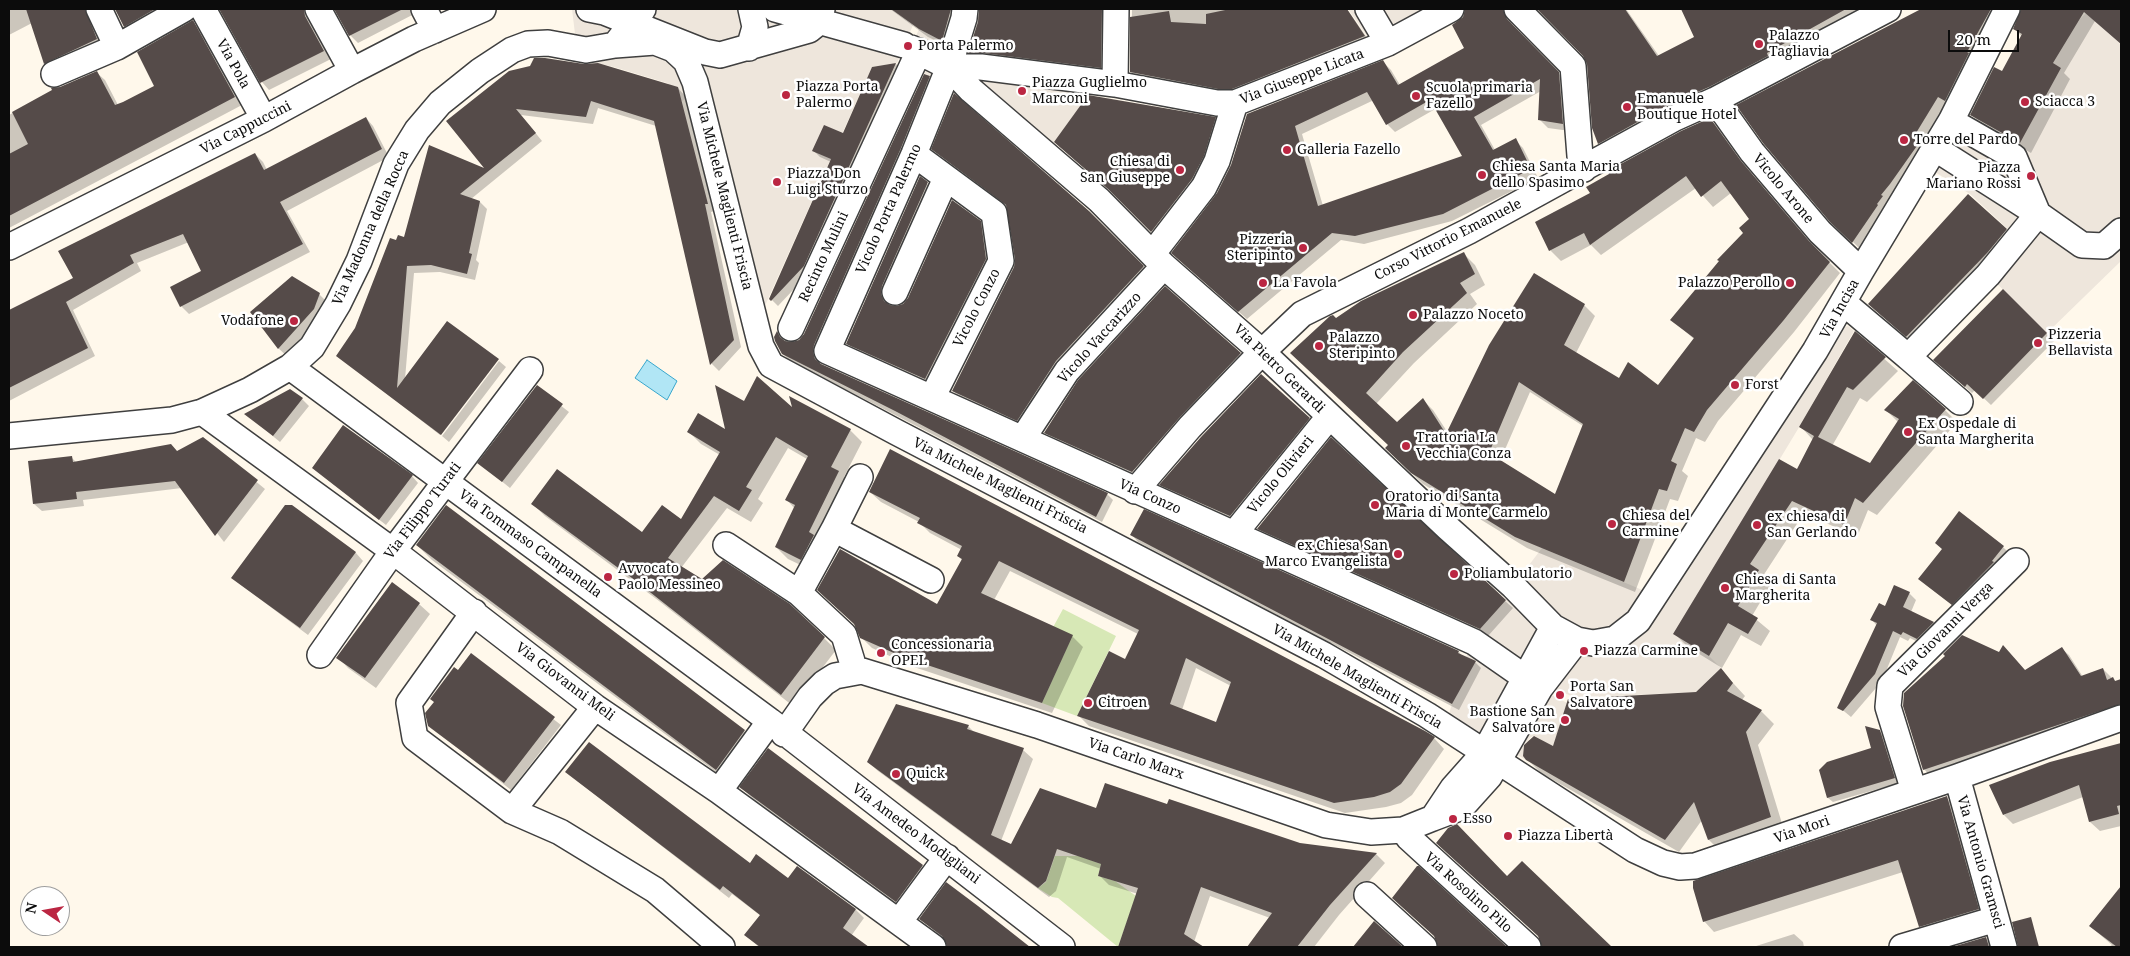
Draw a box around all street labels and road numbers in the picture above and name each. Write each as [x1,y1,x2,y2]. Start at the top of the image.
street label: Via Pola [213,36,253,92]
street label: Via Giuseppe Licata [1238,46,1366,108]
street label: Via Cappuccini [198,98,294,158]
street label: Via Michele Maglienti Friscia [692,100,756,292]
street label: Vicolo Porta Palermo [853,141,925,277]
street label: Via Madonna della Rocca [329,148,413,308]
street label: Vicolo Arone [1749,151,1817,227]
street label: Corso Vittorio Emanuele [1372,196,1524,284]
street label: Recinto Mulini [796,209,852,305]
street label: Vicolo Conzo [950,266,1004,350]
street label: Via Incisa [1817,276,1863,342]
street label: Vicolo Vaccarizzo [1055,289,1145,387]
street label: Via Pietro Gerardi [1230,321,1328,417]
street label: Vicolo Olivieri [1244,433,1318,517]
street label: Via Michele Maglienti Friscia [910,435,1090,537]
street label: Via Filippo Turati [381,459,465,563]
street label: Via Conzo [1116,476,1184,518]
street label: Via Tommaso Campanella [455,486,605,602]
street label: Via Giovanni Verga [1895,579,1997,681]
street label: Via Michele Maglienti Friscia [1269,621,1445,733]
street label: Via Giovanni Meli [512,639,618,725]
street label: Via Carlo Marx [1086,735,1186,783]
street label: Via Amedeo Modigliani [849,780,983,888]
street label: Via Antonio Gramsci [1953,794,2007,930]
street label: Via Mori [1772,813,1832,847]
street label: Via Rosolino Pilo [1421,849,1515,937]

